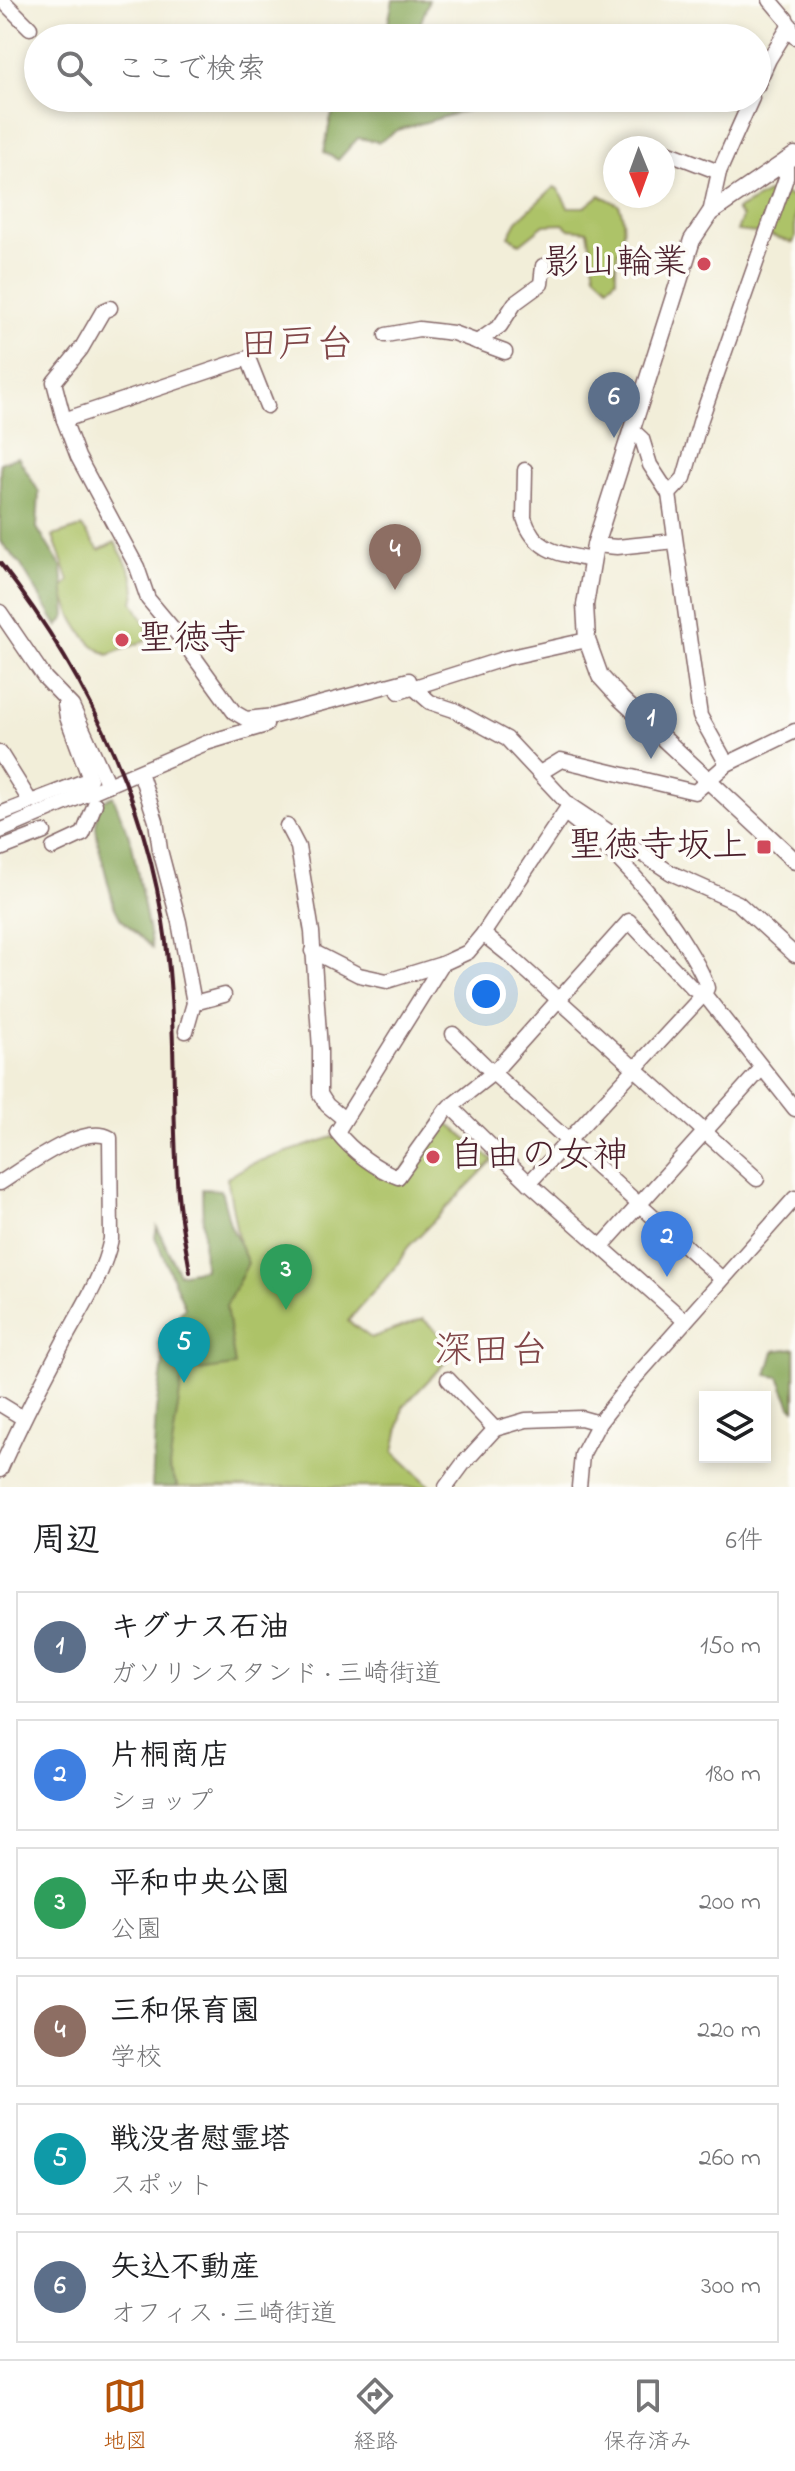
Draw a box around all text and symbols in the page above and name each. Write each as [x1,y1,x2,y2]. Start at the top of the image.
search box [24,24,771,112]
icon: search [52,46,96,90]
text: ここで検索 [116,49,266,93]
north arrow [603,136,675,208]
place label: 影山輪業 [544,238,688,291]
marker: 影山輪業 [695,255,713,273]
district label: 田戸台 [240,319,354,375]
pin: 6 [588,372,640,438]
pin: 4 [369,524,421,590]
place label: 聖徳寺 [138,614,246,667]
marker: 聖徳寺 [113,631,131,649]
pin: 1 [625,693,677,759]
place label: 聖徳寺坂上 [568,821,748,874]
marker: 聖徳寺坂上 [755,838,773,856]
your location [466,974,506,1014]
place label: 自由の女神 [449,1131,629,1184]
marker: 自由の女神 [424,1148,442,1166]
pin: 2 [641,1211,693,1277]
pin: 3 [260,1244,312,1310]
pin: 5 [158,1317,210,1383]
district label: 深田台 [434,1325,548,1381]
map controls [699,1391,771,1463]
button: layers [699,1391,771,1463]
text: 周辺 [32,1517,100,1567]
text: 6件 [726,1523,763,1561]
text: キグナス石油 [110,1607,289,1651]
text: 1 [56,1628,64,1666]
text: 150 m [700,1628,761,1666]
text: ガソリンスタンド · 三崎街道 [110,1656,441,1694]
text: 片桐商店 [110,1735,230,1779]
text: 2 [54,1756,66,1794]
text: 180 m [705,1756,761,1794]
text: ショップ [110,1784,213,1822]
text: 平和中央公園 [110,1863,290,1907]
text: 3 [55,1884,65,1922]
text: 200 m [699,1884,761,1922]
text: 公園 [110,1912,162,1950]
text: 三和保育園 [110,1991,260,2035]
text: 4 [55,2012,65,2050]
text: 220 m [697,2012,761,2050]
text: 学校 [110,2040,162,2078]
text: 戦没者慰霊塔 [110,2119,290,2163]
text: 5 [53,2140,67,2178]
text: 260 m [699,2140,761,2178]
text: スポット [110,2168,214,2206]
text: 矢込不動産 [110,2247,260,2291]
text: 6 [54,2268,66,2306]
text: 300 m [701,2268,761,2306]
text: オフィス · 三崎街道 [110,2296,337,2334]
tab: 地図 [103,2374,147,2459]
tab: 経路 [353,2374,398,2459]
tab: 保存済み [604,2374,692,2459]

